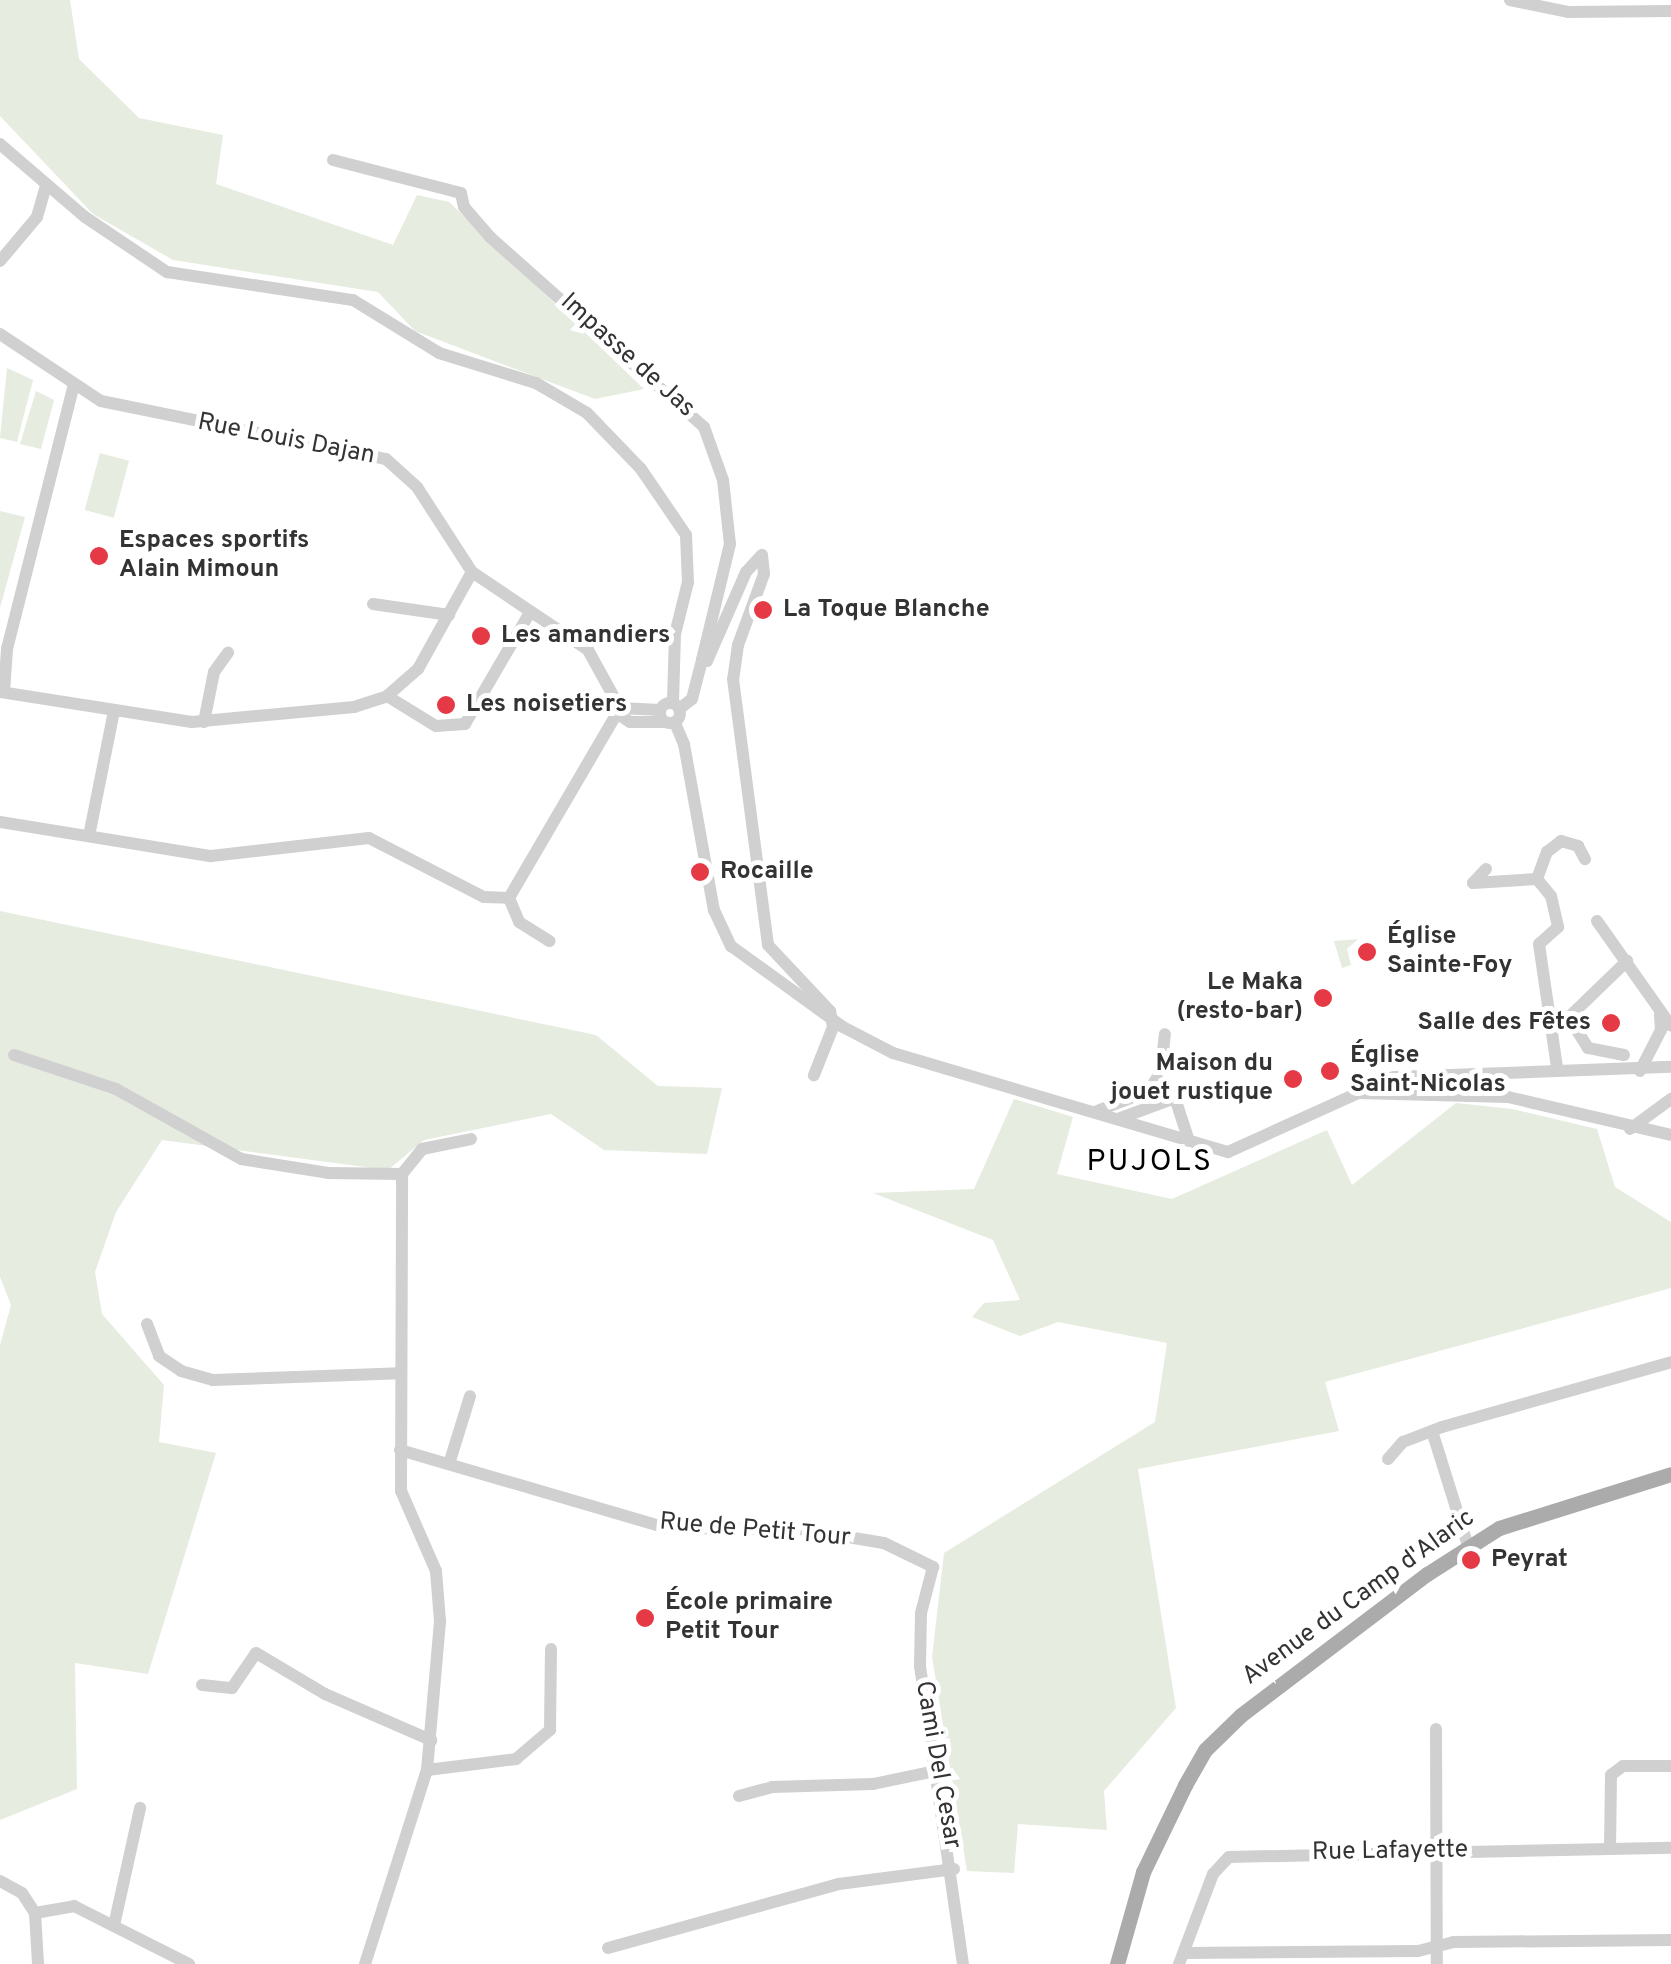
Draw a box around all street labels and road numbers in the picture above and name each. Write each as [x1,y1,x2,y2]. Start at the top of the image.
street label: Impasse de Jas [554,288,700,424]
street label: Rue Louis Dajan [195,408,377,472]
street label: Avenue du Camp d'Alaric [1237,1504,1481,1692]
street label: Rue de Petit Tour [658,1508,852,1554]
street label: Cami Del Cesar [907,1679,967,1851]
street label: Rue Lafayette [1312,1836,1468,1868]

